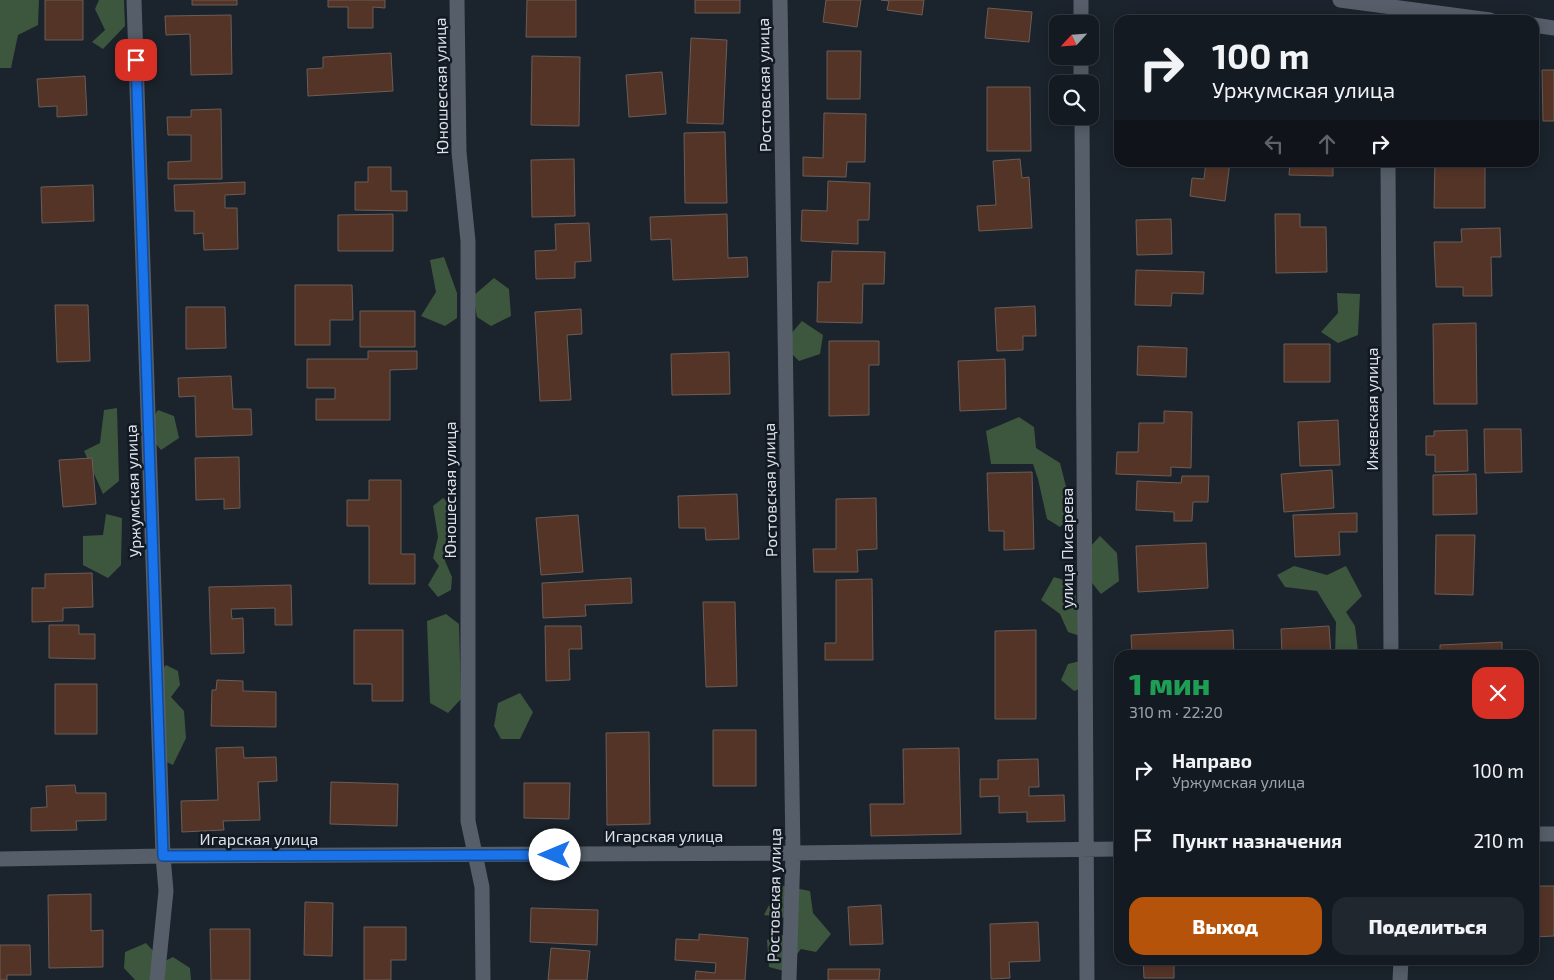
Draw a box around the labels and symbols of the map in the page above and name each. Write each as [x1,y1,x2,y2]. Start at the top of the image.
north arrow [1049,15,1099,65]
street label: Юношеская улица [430,17,452,155]
street label: Ростовская улица [753,18,775,152]
pin [115,39,157,81]
street label: Ижевская улица [1362,347,1382,471]
street label: Юношеская улица [440,421,460,559]
street label: Ростовская улица [759,423,781,557]
street label: Уржумская улица [121,424,145,558]
street label: улица Писарева [1057,488,1077,608]
street label: Игарская улица [605,826,723,846]
position arrow [528,828,580,880]
street label: Ростовская улица [763,828,785,962]
street label: Игарская улица [200,829,318,849]

